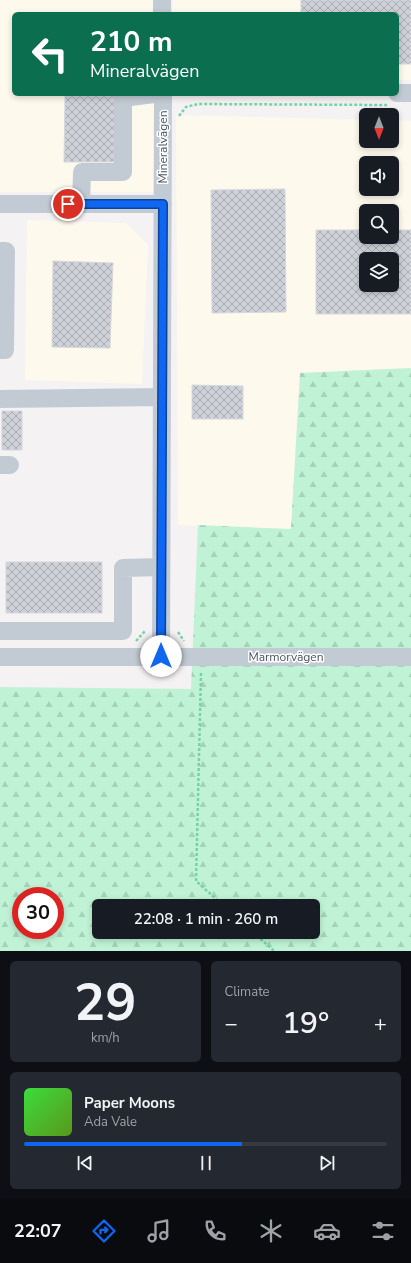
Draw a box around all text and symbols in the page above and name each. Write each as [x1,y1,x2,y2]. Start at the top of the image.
text: 210 m [90,23,173,61]
icon: left [24,28,76,80]
text: Mineralvägen [90,59,199,83]
north arrow [359,108,399,148]
map controls [359,108,399,292]
street label: Mineralvägen [155,111,171,183]
button: sound [359,156,399,196]
pin [51,187,85,221]
icon: arrive [57,193,79,215]
button: search [359,204,399,244]
button: layers [359,252,399,292]
position arrow [140,635,182,677]
street label: Marmorvägen [248,649,324,665]
speed limit sign: 30 [12,887,64,939]
text: 22:08 · 1 min · 260 m [134,909,278,929]
text: 29 [74,967,136,1038]
text: Climate [225,983,270,1001]
text: 19° [282,1003,329,1044]
text: − [225,1009,238,1039]
text: + [374,1009,387,1039]
text: km/h [91,1029,120,1047]
text: Paper Moons [84,1093,175,1113]
text: Ada Vale [84,1113,137,1131]
icon: previous [74,1152,96,1174]
icon: pause [195,1152,217,1174]
icon: next [316,1152,338,1174]
icon: directions [90,1217,118,1245]
icon: music [145,1217,173,1245]
icon: phone [201,1217,229,1245]
icon: climate [257,1217,285,1245]
icon: car [313,1217,341,1245]
icon: filters [369,1217,397,1245]
text: 22:07 [14,1219,62,1243]

